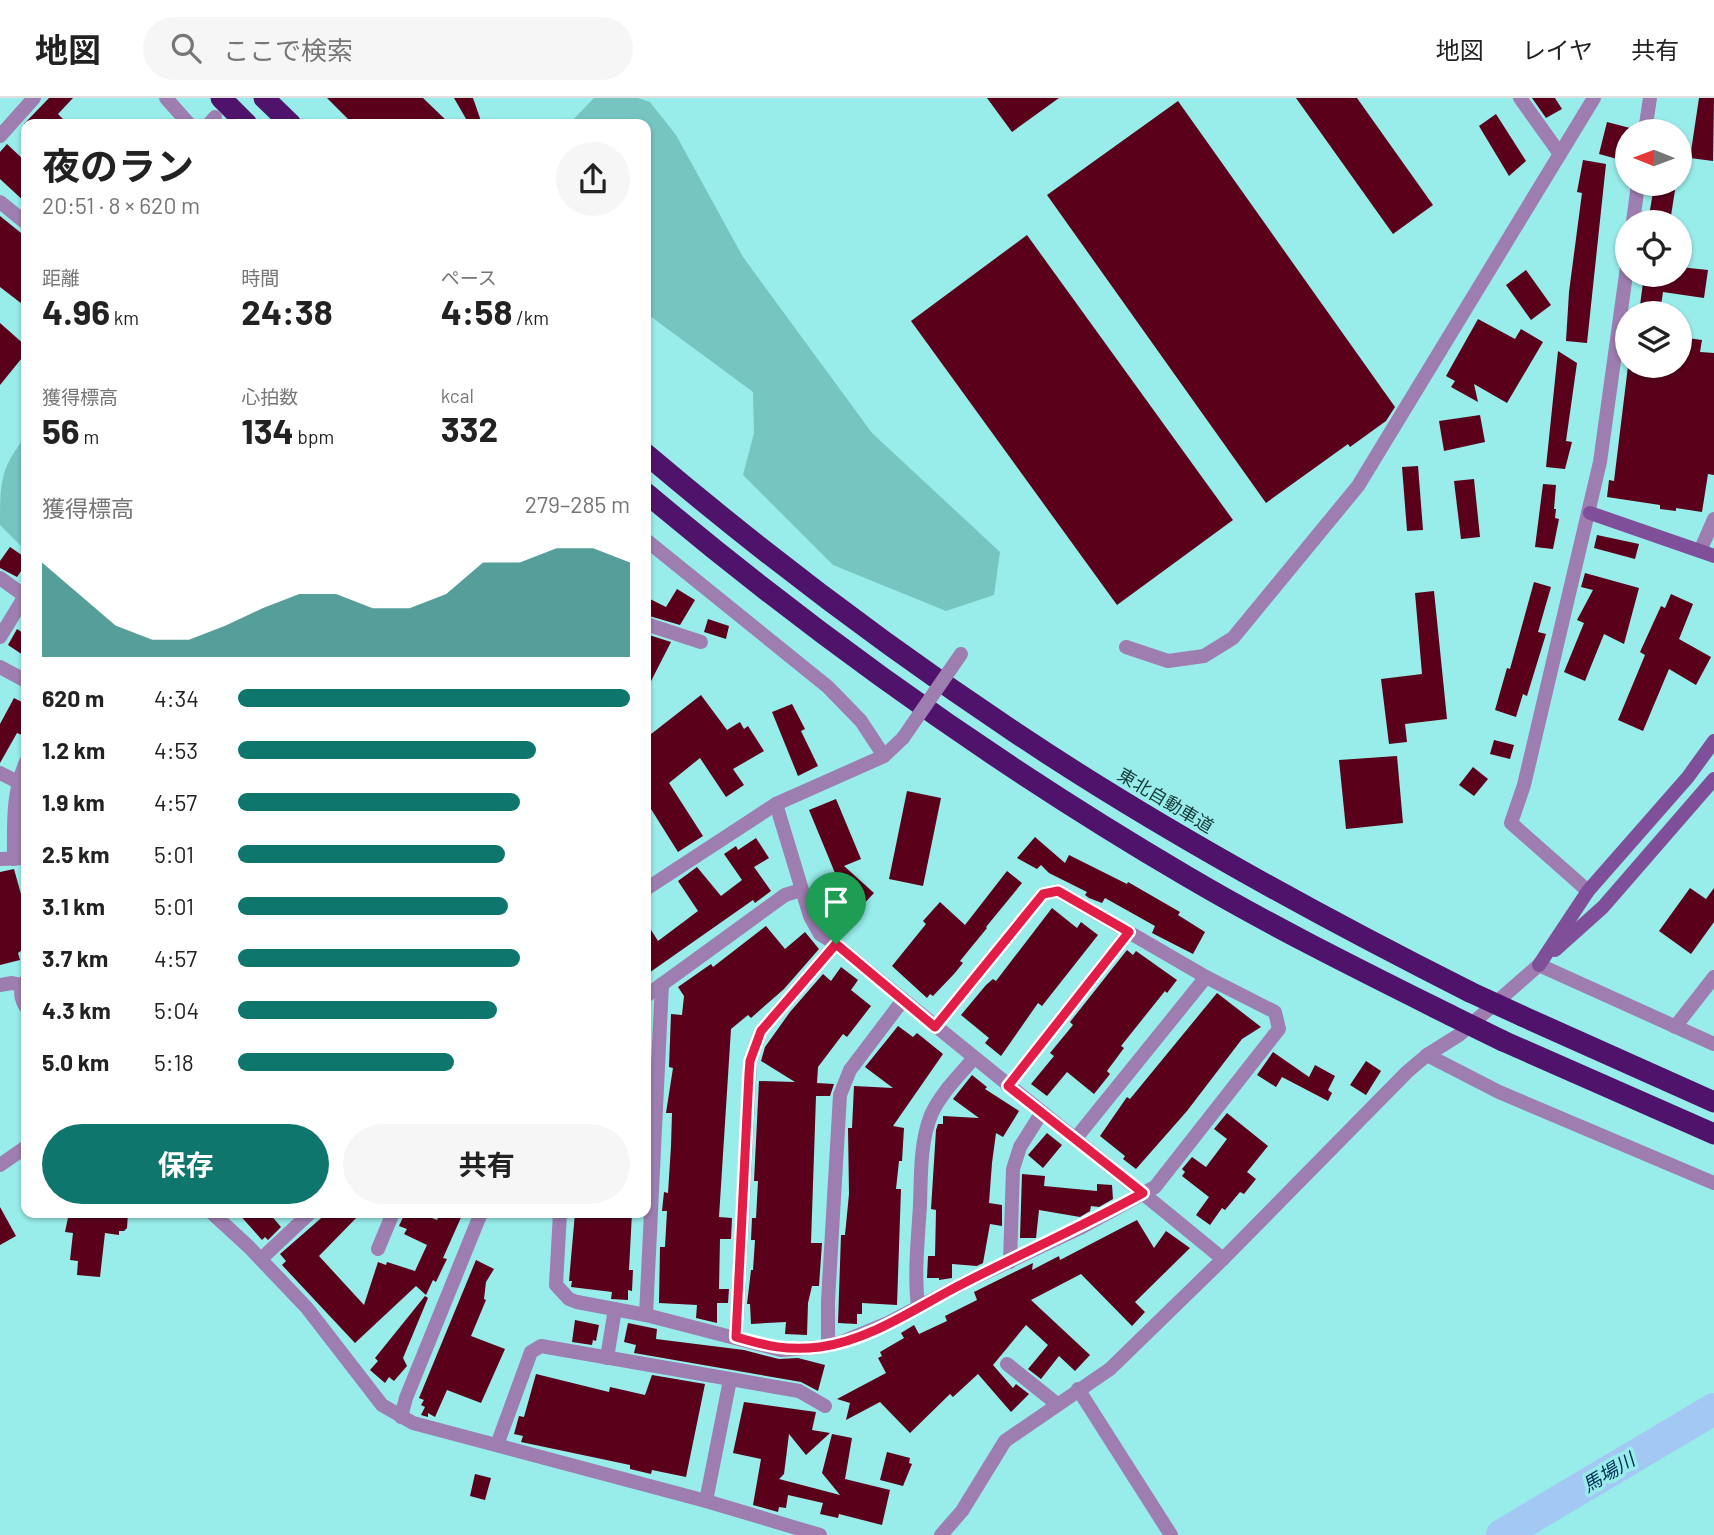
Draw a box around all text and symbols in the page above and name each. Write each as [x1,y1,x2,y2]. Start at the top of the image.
search box [143,17,633,80]
text: 地図 [35,29,101,69]
icon: search [167,29,205,67]
text: ここで検索 [223,34,353,65]
text: 地図 [1436,35,1484,64]
text: レイヤ [1522,35,1593,64]
text: 共有 [1631,35,1679,64]
north arrow [1615,119,1692,196]
map controls [1615,119,1692,378]
text: 夜のラン [42,142,194,188]
button: share [556,142,630,216]
text: 20:51 · 8 × 620 m [42,191,200,219]
button: locate [1615,210,1692,287]
text: 距離 [42,266,80,289]
text: 時間 [241,266,279,289]
text: ペース [441,266,497,289]
text: 4.96 [42,290,110,332]
text: 24:38 [241,290,333,332]
text: 4:58 [441,290,512,332]
button: layers [1615,301,1692,378]
text: km [110,306,139,329]
text: /km [512,306,549,329]
text: kcal [441,384,474,407]
text: 獲得標高 [42,385,118,408]
text: 心拍数 [241,385,298,408]
text: 332 [441,407,498,449]
text: 56 [42,409,80,451]
text: 134 [241,409,294,451]
text: m [80,425,99,448]
text: bpm [294,425,334,448]
text: 279–285 m [525,490,630,518]
text: 獲得標高 [42,494,134,522]
text: 620 m [42,684,104,712]
text: 4:34 [154,684,199,712]
text: 1.2 km [42,736,105,764]
text: 4:53 [154,736,198,764]
street label: 東北自動車道 [1114,763,1218,837]
text: 1.9 km [42,788,105,816]
text: 4:57 [154,788,197,816]
text: 2.5 km [42,840,110,868]
text: 5:01 [154,840,194,868]
pin [806,872,866,944]
icon: arrive [817,883,855,921]
text: 3.1 km [42,892,105,920]
text: 5:01 [154,892,194,920]
text: 3.7 km [42,944,108,972]
text: 4:57 [154,944,197,972]
text: 4.3 km [42,996,111,1024]
text: 5:04 [154,996,199,1024]
text: 5.0 km [42,1048,109,1076]
text: 5:18 [154,1048,194,1076]
button: 保存 [42,1124,329,1204]
button: 共有 [343,1124,630,1204]
water label: 馬場川 [1578,1446,1640,1497]

